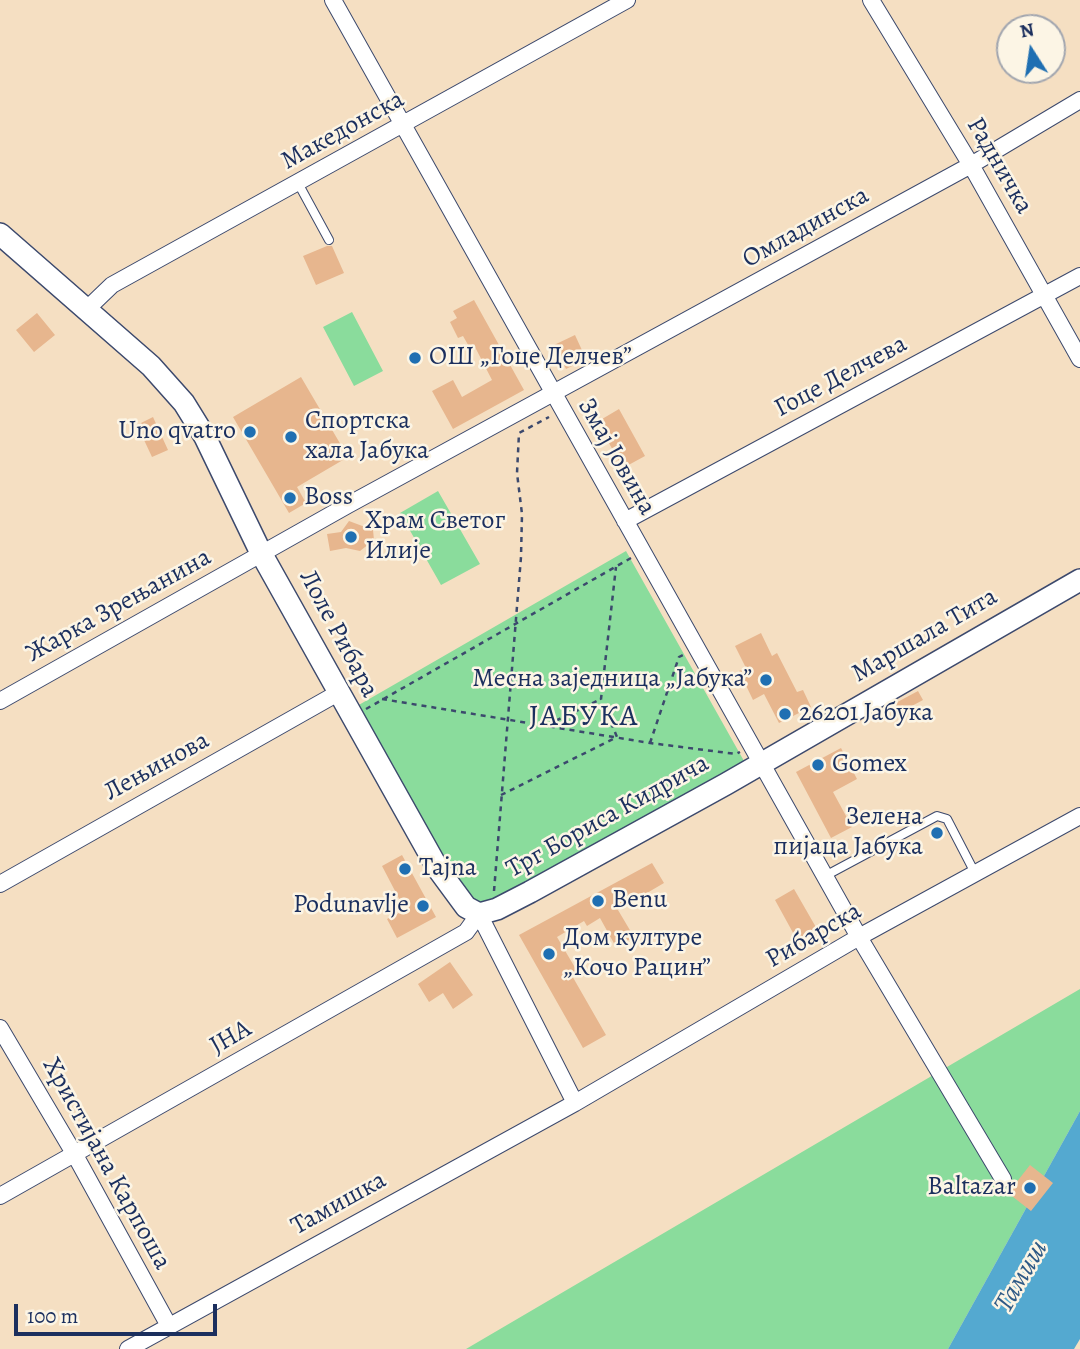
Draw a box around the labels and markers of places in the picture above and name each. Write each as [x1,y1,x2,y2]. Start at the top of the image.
place label: ОШ „Гоце Делчев” [429,342,632,374]
marker: ОШ „Гоце Делчев” [407,350,423,366]
place label: Спортска хала Јабука [305,406,429,467]
place label: Uno qvatro [119,416,236,448]
marker: Uno qvatro [242,424,258,440]
marker: Спортска хала Јабука [283,429,299,445]
place label: Boss [304,482,353,514]
marker: Boss [282,490,298,506]
place label: Храм Светог Илије [365,506,505,568]
marker: Храм Светог Илије [343,529,359,545]
place label: Месна заједница „Јабука” [472,664,752,696]
marker: Месна заједница „Јабука” [758,672,774,688]
place label: 26201 Јабука [799,698,933,730]
marker: 26201 Јабука [777,706,793,722]
place label: Gomex [832,749,907,781]
marker: Gomex [810,757,826,773]
place label: Зелена пијаца Јабука [773,802,923,864]
marker: Зелена пијаца Јабука [929,825,945,841]
place label: Tajna [419,853,477,885]
marker: Tajna [397,861,413,877]
place label: Benu [612,885,667,917]
place label: Podunavlje [293,890,409,922]
marker: Benu [590,893,606,909]
marker: Podunavlje [415,898,431,914]
place label: Дом културе „Кочо Рацин” [563,923,711,984]
marker: Дом културе „Кочо Рацин” [541,946,557,962]
place label: Baltazar [927,1172,1016,1204]
marker: Baltazar [1022,1180,1038,1196]

